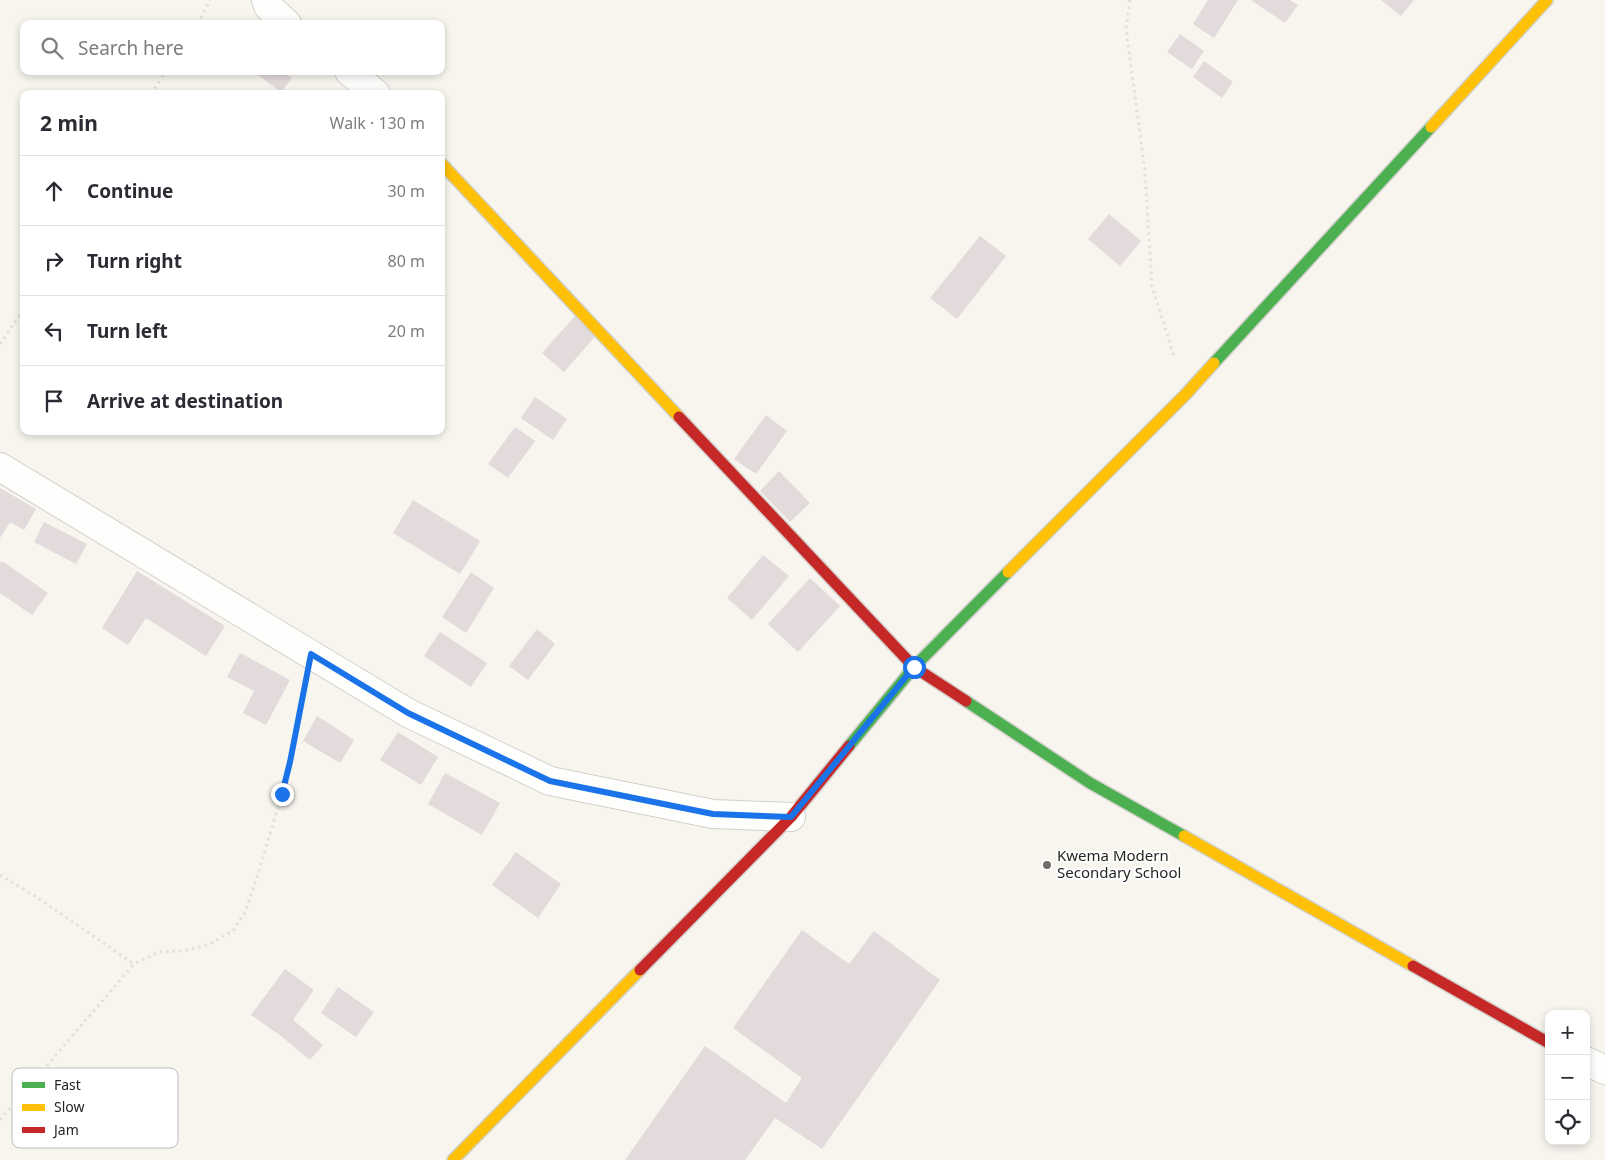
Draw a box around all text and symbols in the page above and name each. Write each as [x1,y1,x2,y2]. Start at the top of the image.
search box [20,20,445,75]
icon: search [38,34,66,62]
text: Search here [78,35,184,61]
text: 2 min [40,109,98,137]
text: Walk · 130 m [330,112,425,134]
icon: ahead [40,177,68,205]
text: Continue [87,178,173,204]
text: 30 m [388,180,425,202]
icon: right [40,247,68,275]
text: Turn right [87,248,182,274]
text: 80 m [388,250,425,272]
icon: left [40,317,68,345]
text: Turn left [87,318,168,344]
text: 20 m [388,320,425,342]
icon: arrive [40,387,68,415]
text: Arrive at destination [87,388,283,414]
route start [903,656,926,679]
route end [271,783,294,806]
place label: Kwema Modern Secondary School [1057,845,1181,882]
marker: Kwema Modern Secondary School [1041,859,1053,871]
map controls [1545,1010,1590,1145]
button: + [1545,1010,1590,1055]
button: − [1545,1055,1590,1100]
legend [12,1068,178,1148]
text: Fast [54,1075,81,1094]
text: Slow [54,1097,85,1116]
button: locate [1545,1100,1590,1145]
text: Jam [52,1120,79,1139]

